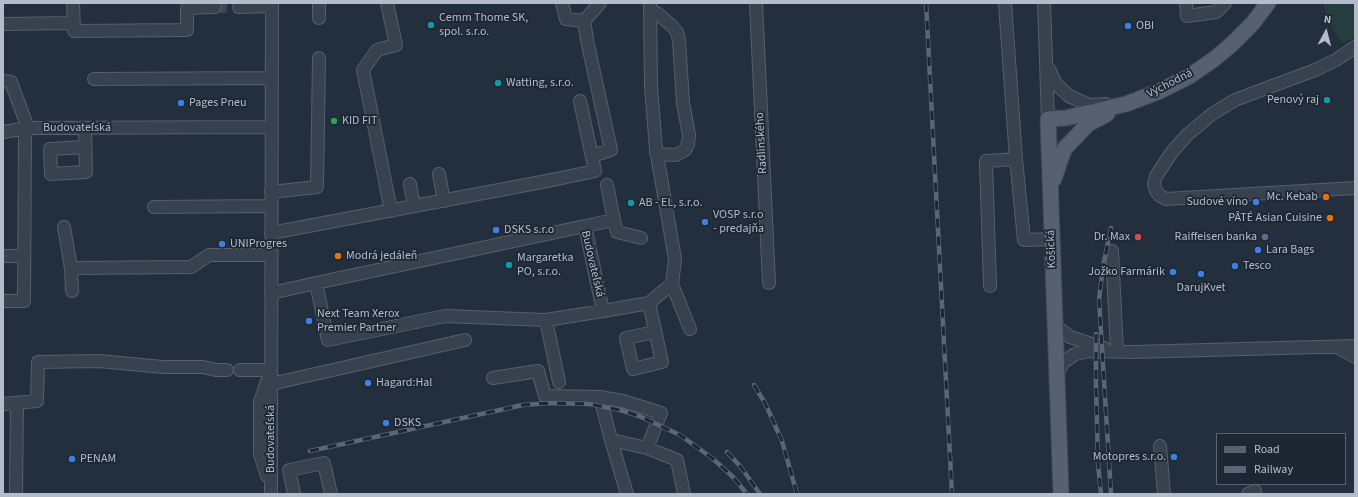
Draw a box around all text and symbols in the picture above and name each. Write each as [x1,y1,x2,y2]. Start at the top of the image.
place label: Cemm Thome SK, spol. s.r.o. [439,11,528,39]
north arrow [1306,12,1346,52]
text: N [1323,12,1332,27]
place label: OBI [1136,19,1154,33]
marker: Cemm Thome SK, spol. s.r.o. [426,20,436,30]
marker: OBI [1123,21,1133,31]
street label: Východná [1145,66,1195,102]
place label: Watting, s.r.o. [506,76,574,90]
marker: Watting, s.r.o. [493,78,503,88]
place label: Penový raj [1267,93,1319,107]
marker: Penový raj [1322,95,1332,105]
place label: Pages Pneu [189,96,246,110]
marker: Pages Pneu [176,98,186,108]
street label: Radlinského [753,112,771,174]
place label: KID FIT [342,114,377,128]
marker: KID FIT [329,116,339,126]
street label: Budovateľská [43,121,111,135]
place label: Mc. Kebab [1266,190,1318,204]
marker: Mc. Kebab [1321,192,1331,202]
place label: Sudové víno [1186,195,1248,209]
place label: AB - EL, s.r.o. [639,196,702,210]
marker: Sudové víno [1251,197,1261,207]
marker: AB - EL, s.r.o. [626,198,636,208]
place label: VOSP s.r.o - predajňa [713,208,764,236]
place label: PÂTÉ Asian Cuisine [1228,211,1322,225]
marker: PÂTÉ Asian Cuisine [1325,213,1335,223]
marker: VOSP s.r.o - predajňa [700,217,710,227]
place label: DSKS s.r.o [504,223,554,237]
marker: DSKS s.r.o [491,225,501,235]
street label: Budovateľská [577,229,607,299]
street label: Košická [1044,229,1060,269]
place label: Dr. Max [1094,230,1130,244]
place label: Raiffeisen banka [1175,230,1257,244]
marker: Dr. Max [1133,232,1143,242]
marker: Raiffeisen banka [1260,232,1270,242]
place label: UNIProgres [230,237,287,251]
marker: UNIProgres [217,239,227,249]
place label: Lara Bags [1266,243,1314,257]
marker: Lara Bags [1253,245,1263,255]
place label: Modrá jedáleň [346,249,417,263]
marker: Modrá jedáleň [333,251,343,261]
place label: Margaretka PO, s.r.o. [517,251,574,279]
place label: Tesco [1243,259,1271,273]
marker: Margaretka PO, s.r.o. [504,260,514,270]
marker: Tesco [1230,261,1240,271]
place label: Jožko Farmárik [1088,265,1165,279]
marker: Jožko Farmárik [1168,267,1178,277]
marker: DarujKvet [1196,269,1206,279]
place label: DarujKvet [1176,281,1226,295]
place label: Next Team Xerox Premier Partner [317,307,400,335]
marker: Next Team Xerox Premier Partner [304,316,314,326]
place label: Hagard:Hal [376,376,432,390]
marker: Hagard:Hal [363,378,373,388]
street label: Budovateľská [264,405,278,473]
place label: DSKS [394,416,421,430]
marker: DSKS [381,418,391,428]
legend [1216,433,1346,485]
text: Road [1254,441,1280,458]
place label: Motopres s.r.o. [1093,450,1166,464]
place label: PENAM [80,452,116,466]
marker: Motopres s.r.o. [1169,452,1179,462]
marker: PENAM [67,454,77,464]
text: Railway [1254,461,1293,478]

